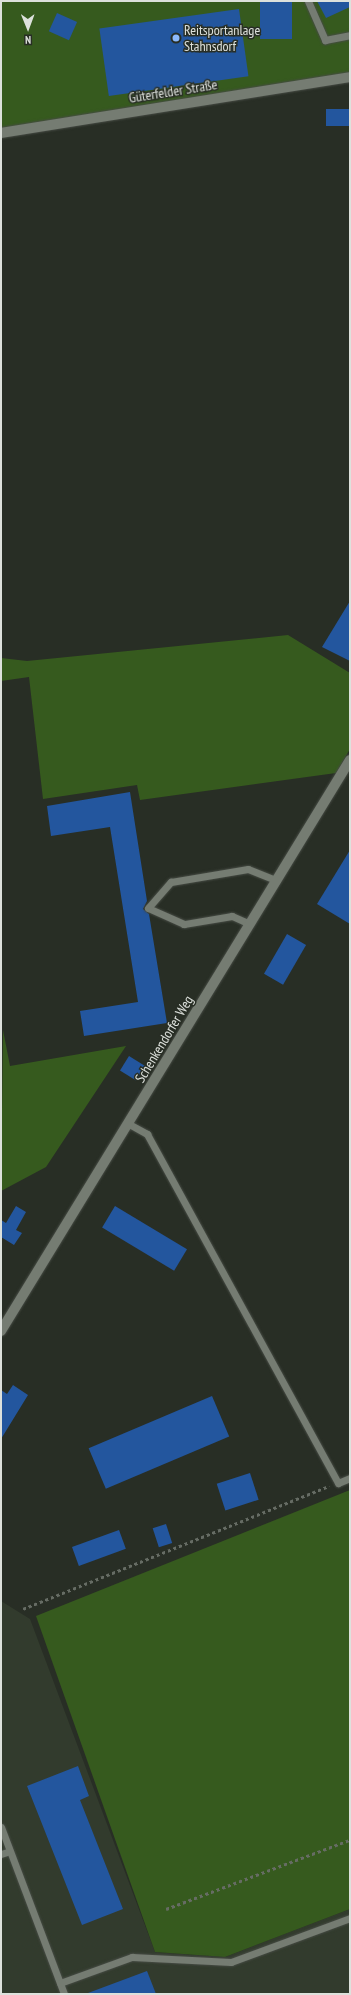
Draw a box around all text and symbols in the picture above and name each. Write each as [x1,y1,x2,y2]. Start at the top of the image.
north arrow [8,8,48,48]
place label: Reitsportanlage Stahnsdorf [184,22,260,54]
text: N [25,33,31,47]
marker: Reitsportanlage Stahnsdorf [171,33,181,43]
street label: Güterfelder Straße [128,76,218,106]
street label: Schenkendorfer Weg [131,992,197,1086]

